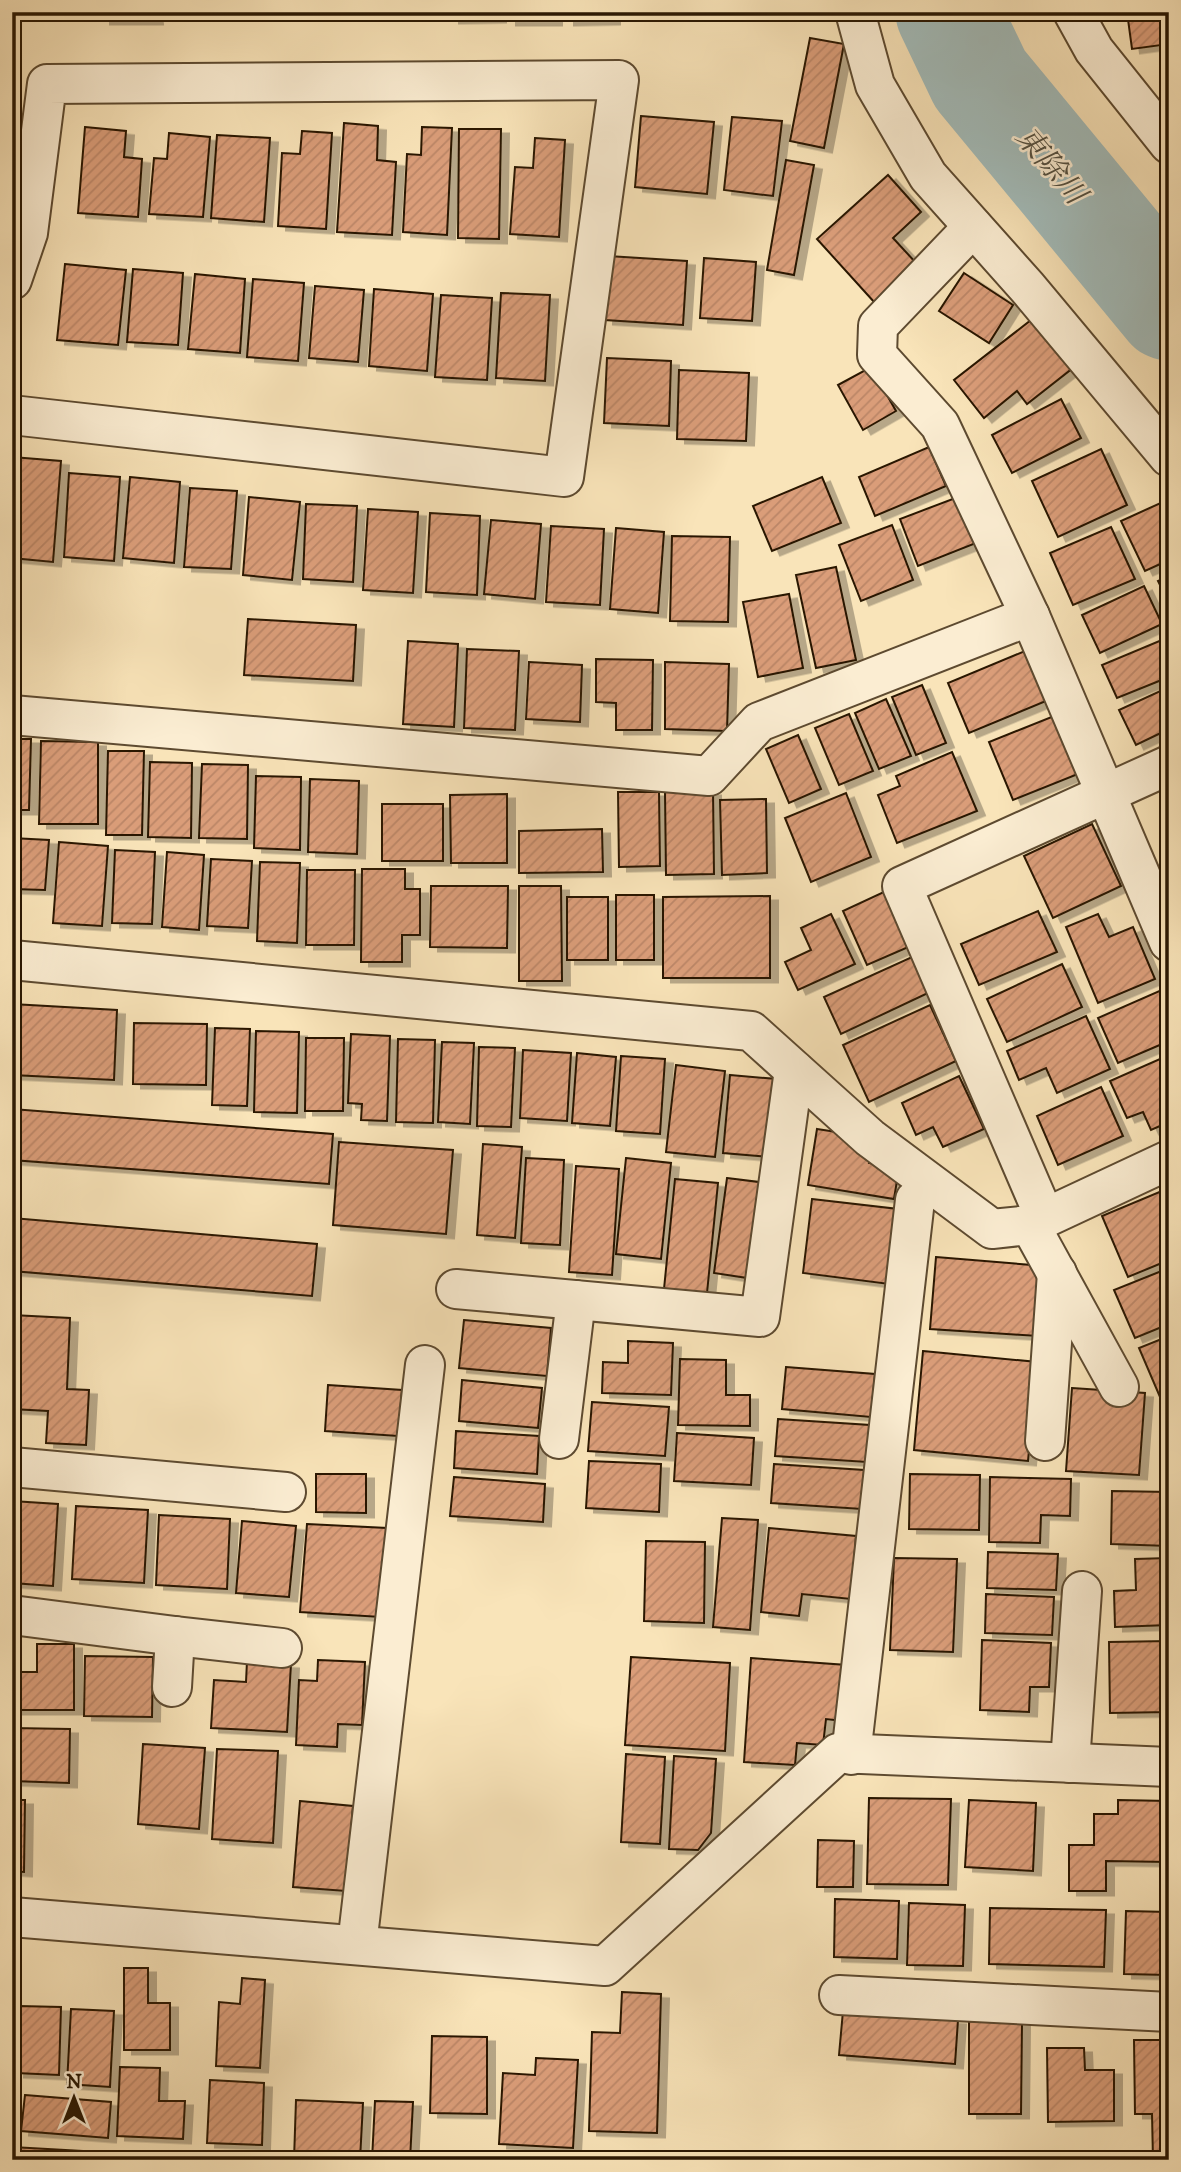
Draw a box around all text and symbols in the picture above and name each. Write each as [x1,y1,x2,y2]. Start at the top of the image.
water label: 東除川 [1007,120,1095,215]
north arrow [38,2064,108,2134]
text: N [66,2071,82,2094]

